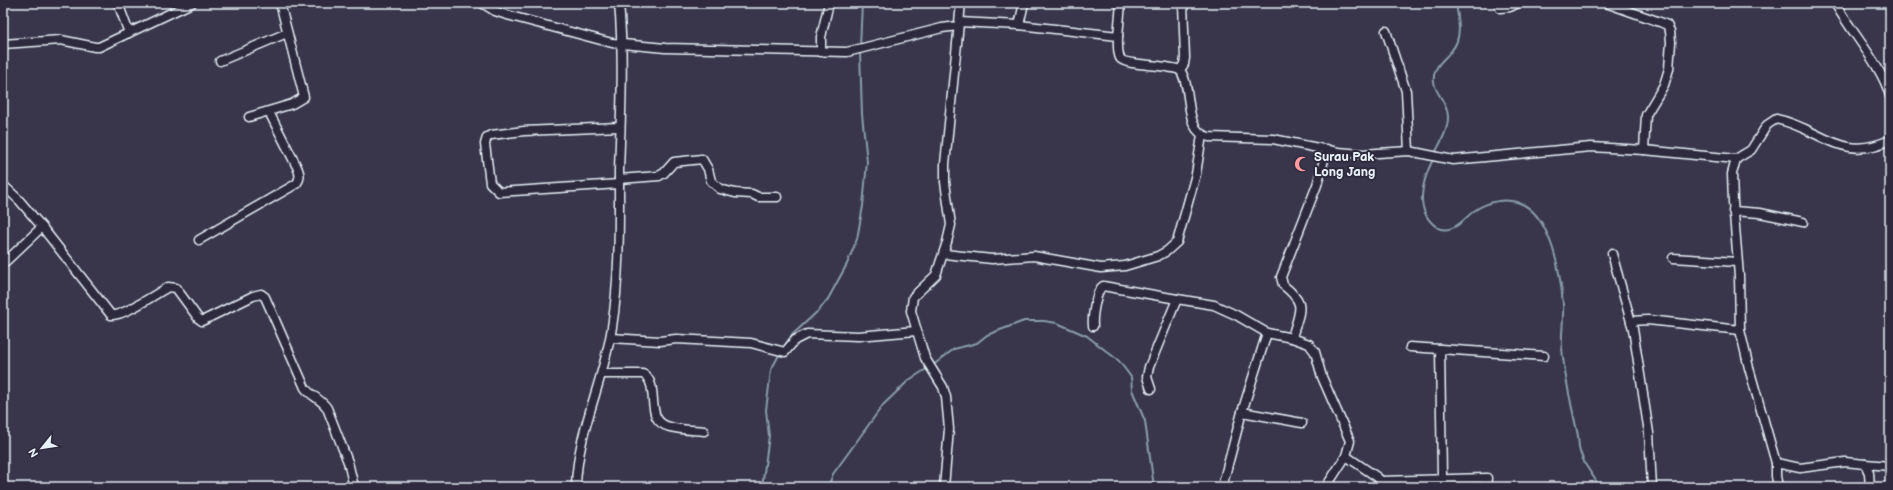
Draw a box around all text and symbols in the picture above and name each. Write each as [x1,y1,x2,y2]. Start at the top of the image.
place label: Surau Pak Long Jang [1314,149,1375,180]
mosque icon: Surau Pak Long Jang [1293,155,1311,173]
north arrow [22,428,62,468]
text: N [26,446,41,460]

